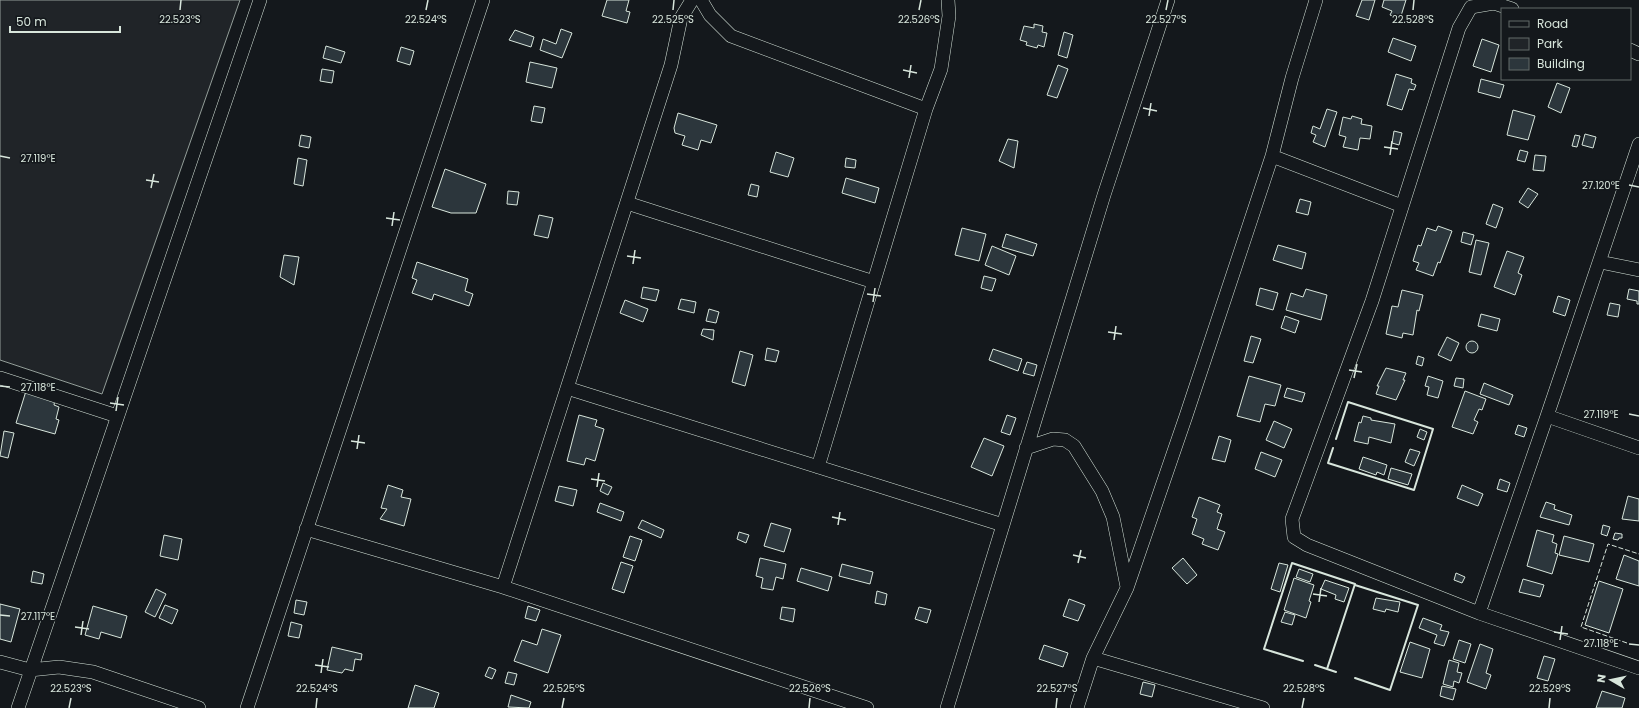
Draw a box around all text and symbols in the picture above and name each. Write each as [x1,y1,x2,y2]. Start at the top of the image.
scale bar [10,8,120,34]
legend [1501,8,1631,80]
text: 22.523°S [159,12,201,27]
text: 22.524°S [405,12,447,27]
text: 22.525°S [652,12,694,27]
text: 22.526°S [898,12,940,27]
text: 22.527°S [1145,12,1187,27]
text: 22.528°S [1392,12,1434,27]
text: 50 m [16,13,47,30]
text: Road [1537,15,1568,32]
text: Park [1537,35,1564,52]
text: Building [1537,55,1585,72]
text: 27.119°E [20,151,56,166]
text: 27.120°E [1582,178,1620,193]
text: 27.118°E [20,380,56,395]
text: 27.119°E [1583,407,1619,422]
text: 27.117°E [21,609,55,624]
text: 27.118°E [1583,636,1619,651]
north arrow [1591,660,1631,700]
text: N [1593,673,1610,684]
text: 22.523°S [50,681,92,696]
text: 22.524°S [296,681,338,696]
text: 22.525°S [543,681,585,696]
text: 22.526°S [789,681,831,696]
text: 22.527°S [1036,681,1078,696]
text: 22.528°S [1283,681,1325,696]
text: 22.529°S [1529,681,1571,696]

